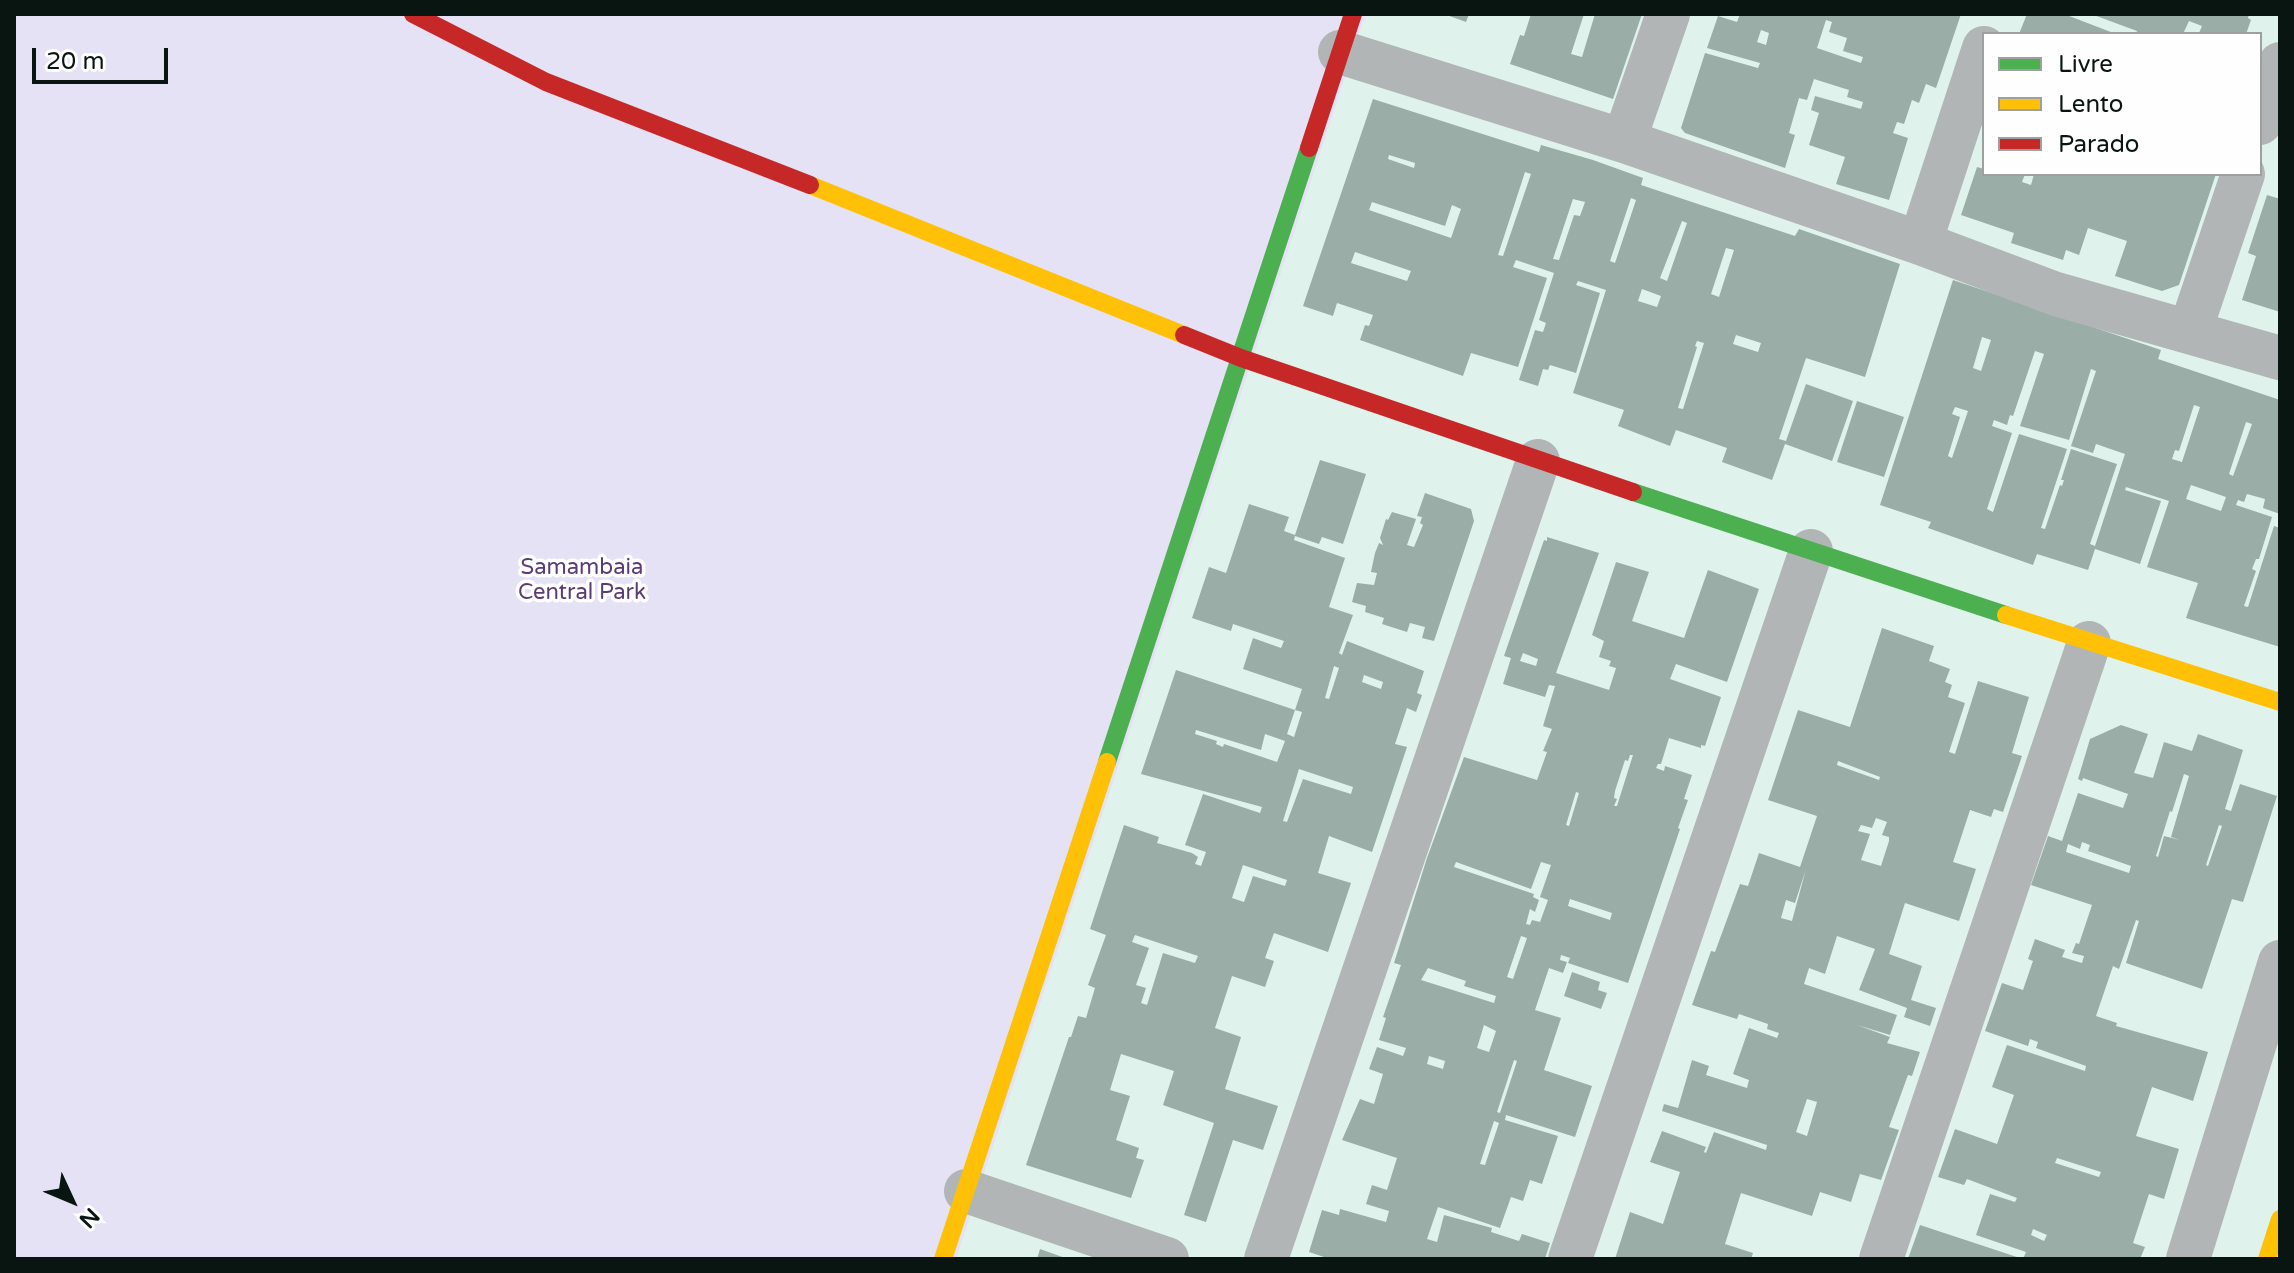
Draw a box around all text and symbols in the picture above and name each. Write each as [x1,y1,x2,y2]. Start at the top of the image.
scale bar [36,32,172,82]
legend [1982,32,2262,176]
text: 20 m [46,47,104,76]
text: Livre [2058,50,2113,79]
text: Lento [2058,90,2123,119]
text: Parado [2058,130,2139,159]
park label: Samambaia Central Park [518,555,646,606]
north arrow [32,1161,112,1241]
text: N [74,1202,105,1233]

